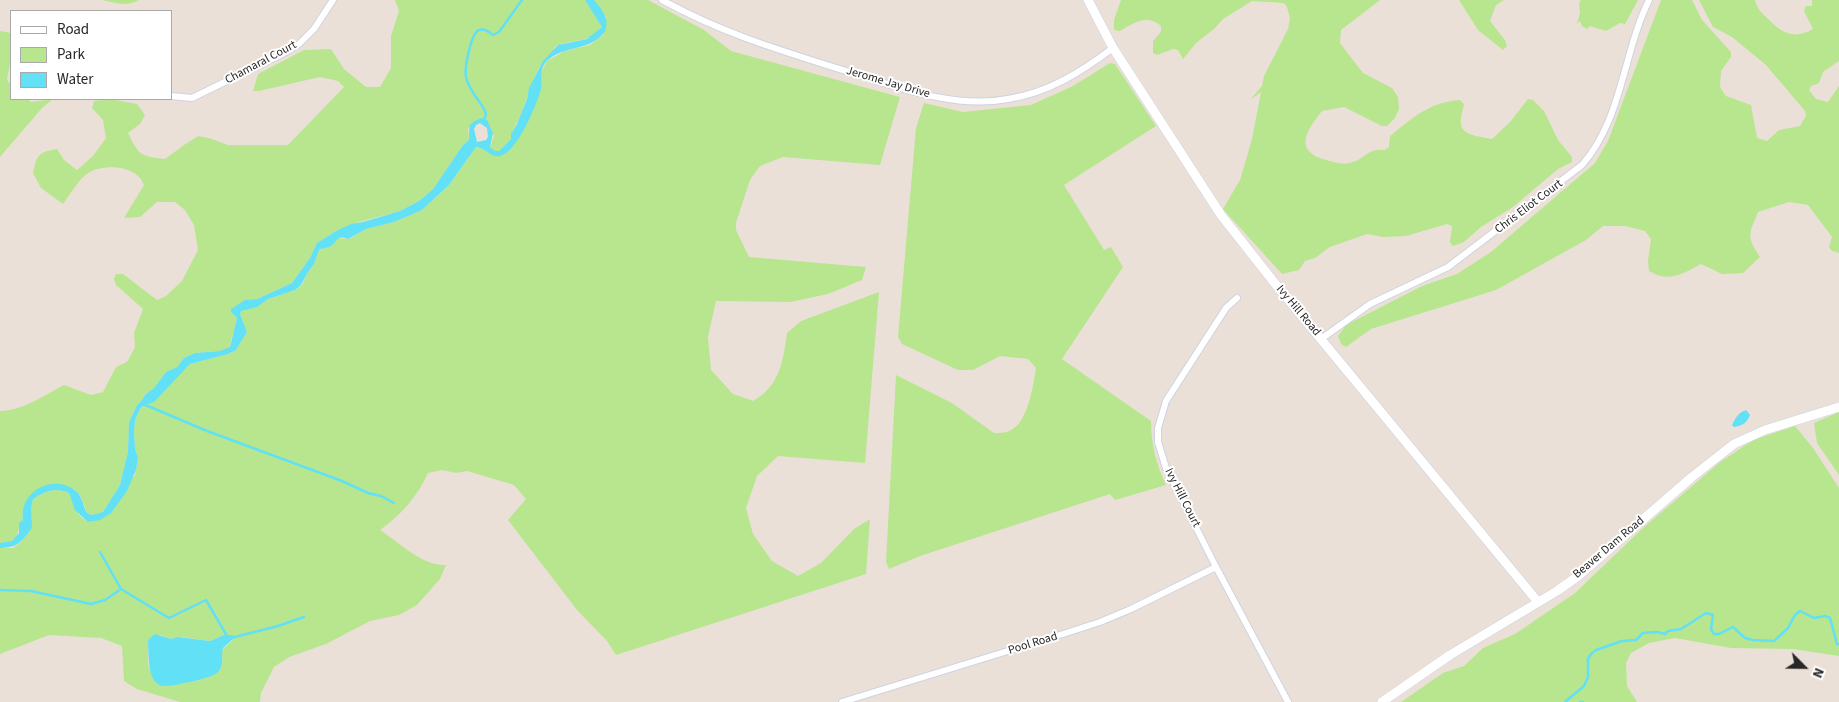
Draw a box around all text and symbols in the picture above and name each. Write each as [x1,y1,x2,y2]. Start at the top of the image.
legend [10,10,172,100]
text: Road [57,19,89,40]
street label: Chamaral Court [223,38,299,88]
text: Park [57,44,85,65]
street label: Jerome Jay Drive [845,64,931,102]
text: Water [57,69,93,90]
street label: Chris Eliot Court [1492,177,1566,237]
street label: Ivy Hill Road [1273,283,1323,339]
street label: Ivy Hill Court [1161,466,1203,530]
street label: Beaver Dam Road [1570,514,1648,582]
street label: Pool Road [1007,630,1059,658]
north arrow [1779,642,1829,692]
text: N [1807,665,1829,681]

